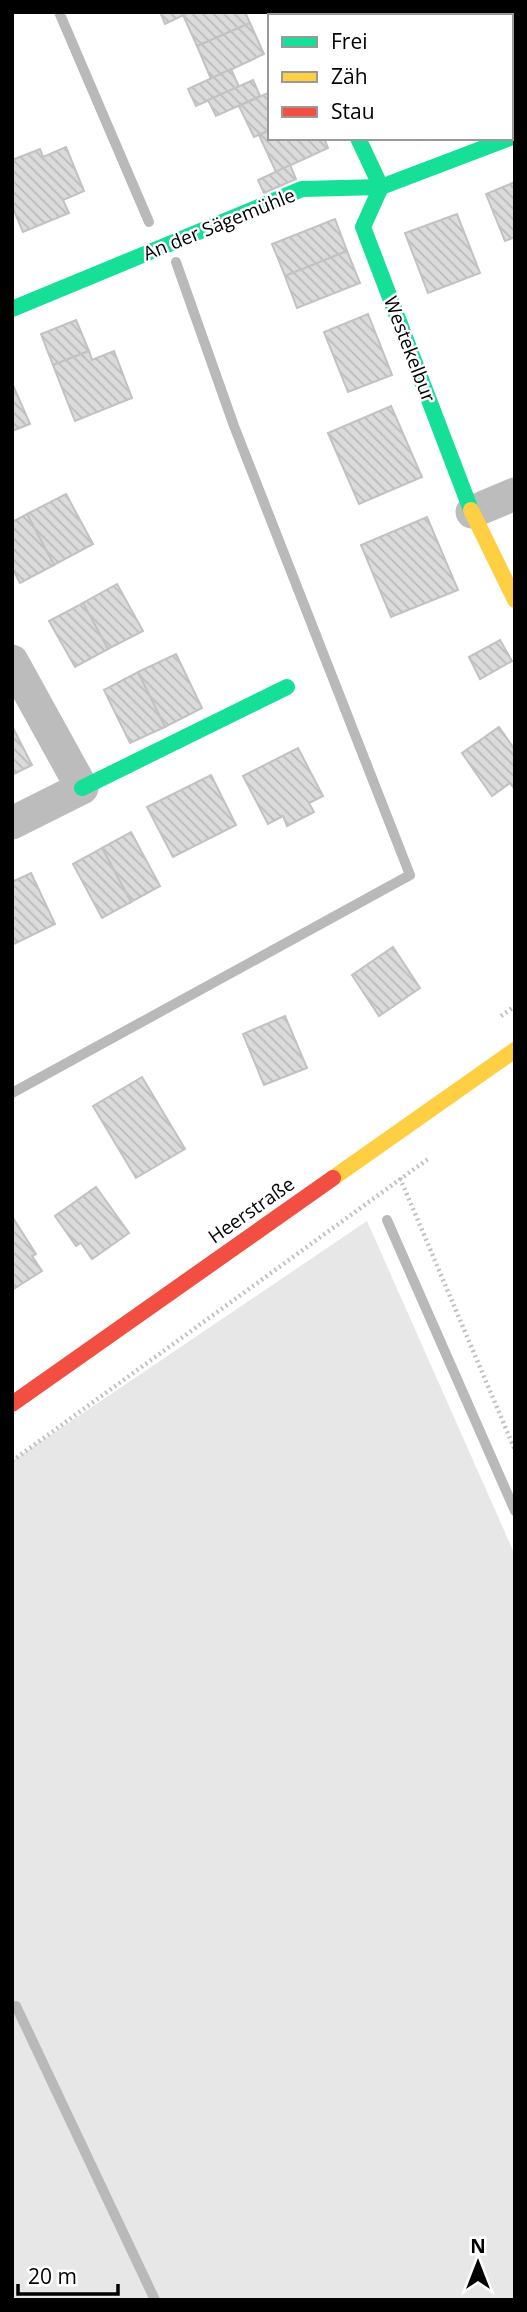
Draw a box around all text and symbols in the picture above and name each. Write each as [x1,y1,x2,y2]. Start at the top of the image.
legend [268,14,513,140]
text: Frei [331,27,368,55]
text: Zäh [331,62,368,90]
text: Stau [331,97,375,125]
street label: An der Sägemühle [139,182,299,266]
street label: Westekelbur [378,292,442,406]
street label: Heerstraße [203,1171,299,1249]
north arrow [443,2228,513,2298]
text: N [470,2233,486,2259]
scale bar [18,2252,117,2296]
text: 20 m [28,2262,77,2290]

